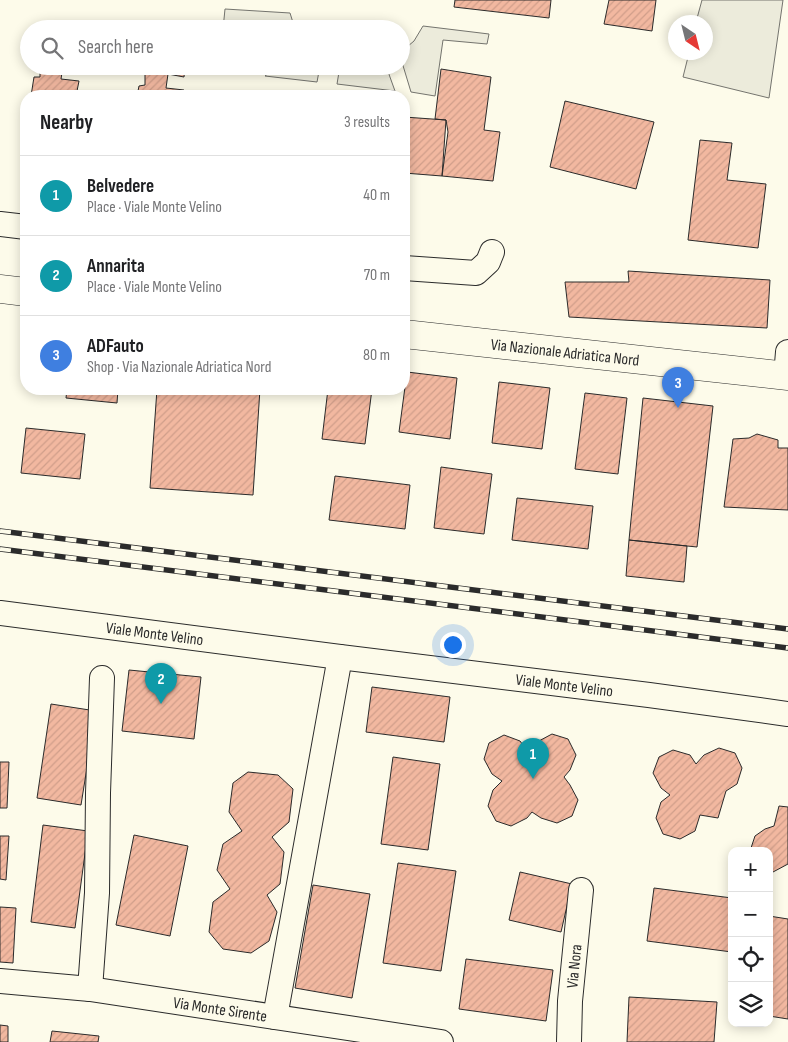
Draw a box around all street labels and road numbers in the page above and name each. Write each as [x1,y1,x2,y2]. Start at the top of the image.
street label: Via Nazionale Adriatica Nord [490,336,640,371]
street label: Viale Monte Velino [105,619,204,650]
street label: Viale Monte Velino [514,671,614,702]
street label: Via Nora [563,943,587,989]
street label: Via Monte Sirente [172,994,268,1027]

